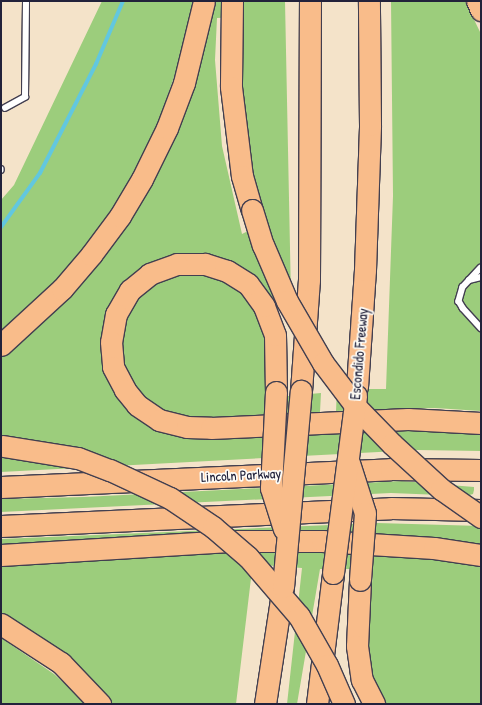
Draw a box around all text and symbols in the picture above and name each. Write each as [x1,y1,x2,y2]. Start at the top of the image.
street label: Escondido Freeway [347,308,371,400]
street label: Lincoln Parkway [200,465,282,485]

